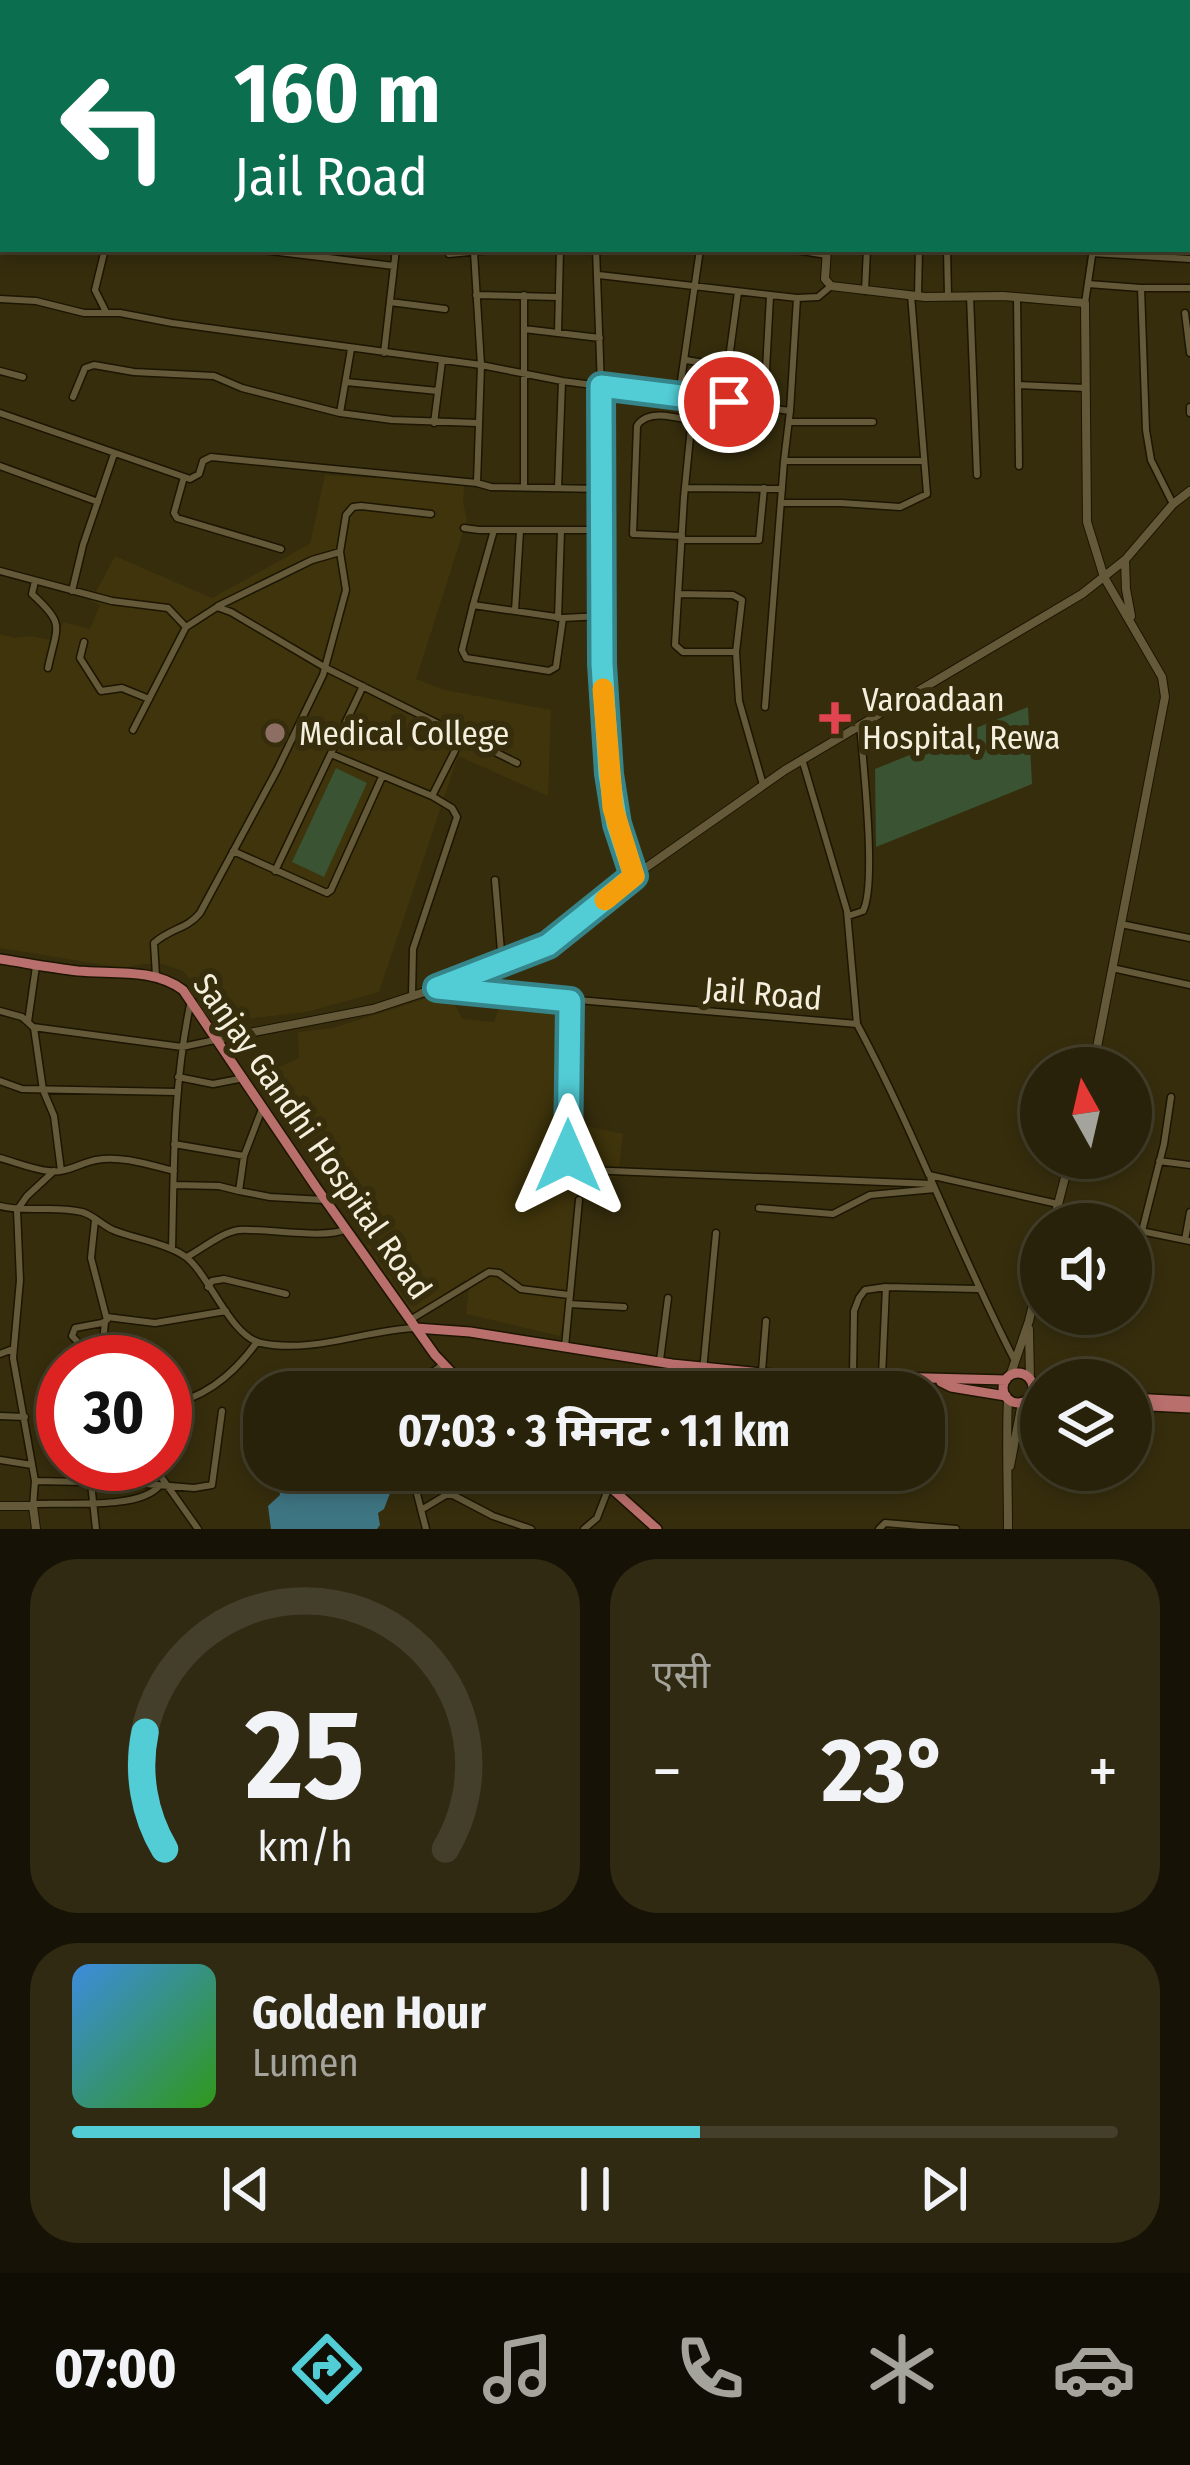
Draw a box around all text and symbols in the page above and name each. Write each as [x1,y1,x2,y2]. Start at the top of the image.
text: 160 m [234,43,441,144]
icon: left [36,48,192,204]
text: Jail Road [234,145,428,209]
pin [678,351,780,453]
icon: arrive [696,369,762,435]
place label: Varoadaan Hospital, Rewa [862,680,1060,758]
marker: Varoadaan Hospital, Rewa [819,702,851,734]
place label: Medical College [299,714,509,754]
marker: Medical College [262,720,288,746]
street label: Sanjay Gandhi Hospital Road [184,966,440,1307]
street label: Jail Road [702,969,824,1019]
north arrow [1020,1047,1152,1179]
map controls [1020,1047,1152,1491]
position arrow [505,1093,631,1219]
button: sound [1020,1203,1152,1335]
speed limit sign: 30 [36,1335,192,1491]
button: layers [1020,1359,1152,1491]
text: 07:03 · 3 मिनट · 1.1 km [398,1404,790,1458]
text: एसी [652,1652,710,1698]
text: 25 [244,1681,365,1831]
text: 23° [822,1717,948,1825]
text: − [652,1732,682,1811]
text: + [1088,1732,1118,1811]
text: km/h [257,1821,353,1872]
text: Golden Hour [252,1986,486,2040]
text: Lumen [252,2040,359,2086]
icon: previous [213,2156,279,2222]
icon: pause [562,2156,628,2222]
icon: next [911,2156,977,2222]
icon: directions [285,2327,369,2411]
icon: music [476,2327,560,2411]
icon: phone [668,2327,752,2411]
icon: climate [860,2327,944,2411]
icon: car [1052,2327,1136,2411]
text: 07:00 [54,2337,177,2401]

